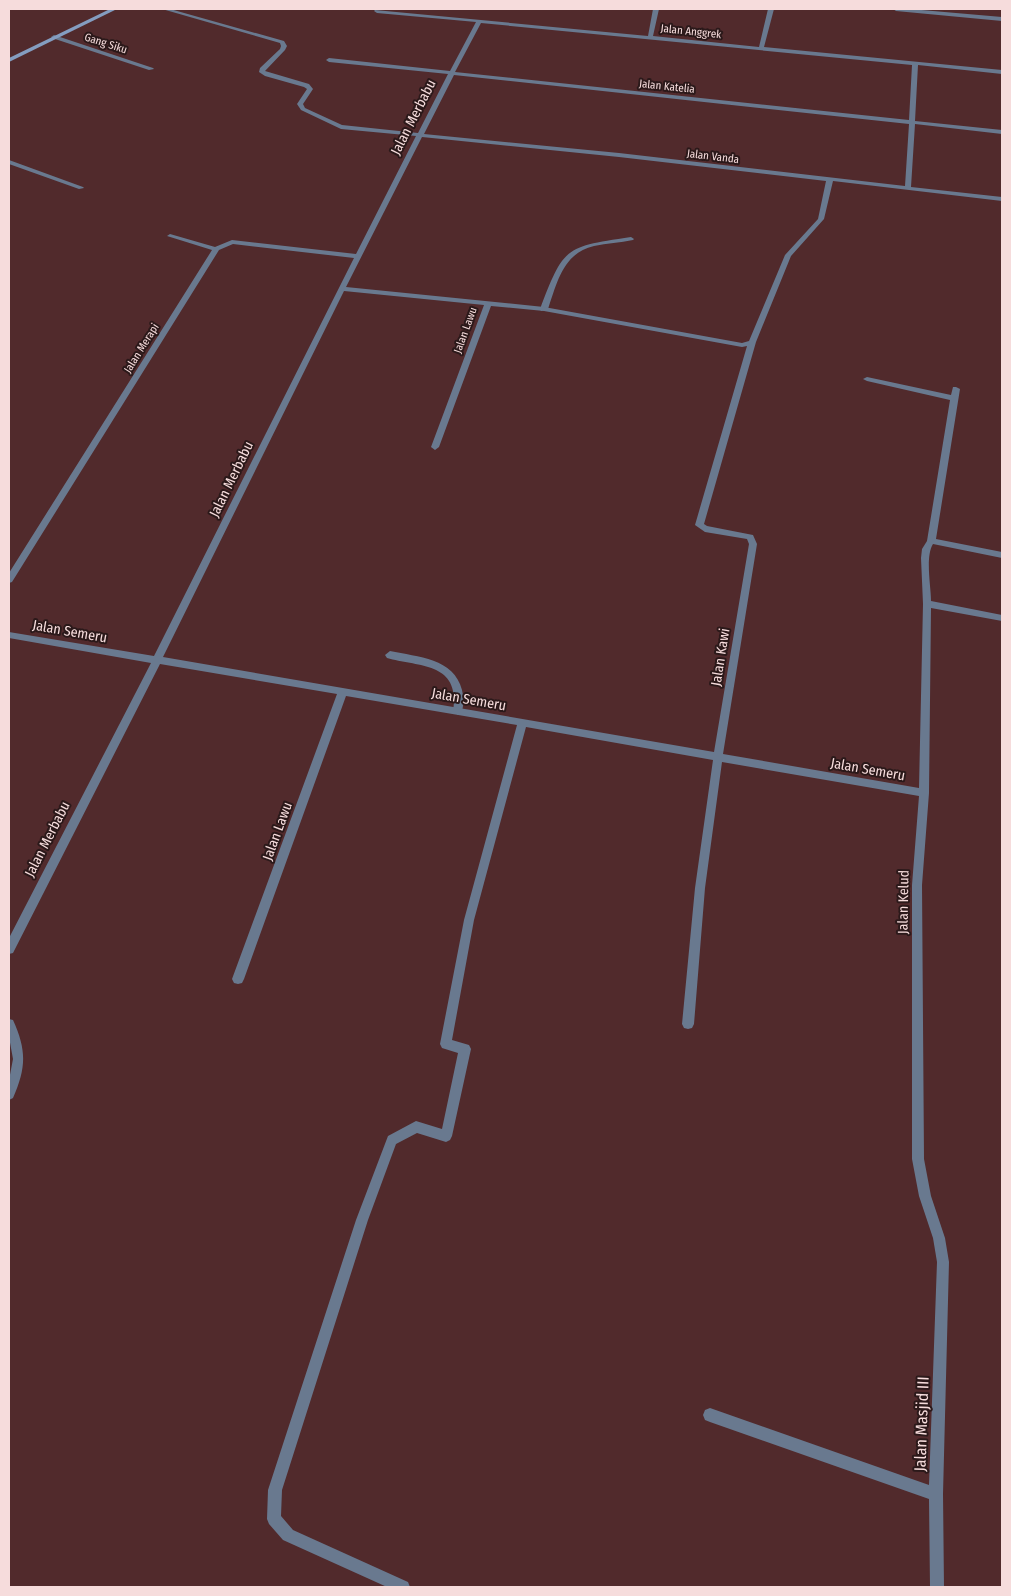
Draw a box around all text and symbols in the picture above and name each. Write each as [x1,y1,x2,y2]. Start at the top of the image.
street label: Jalan Anggrek [660,22,723,41]
street label: Gang Siku [83,30,129,56]
street label: Jalan Merbabu [387,77,440,158]
street label: Jalan Katelia [638,77,695,96]
street label: Jalan Vanda [686,147,740,166]
street label: Jalan Lawu [451,305,480,355]
street label: Jalan Merapi [121,321,162,375]
street label: Jalan Merbabu [206,438,257,520]
street label: Jalan Semeru [31,617,109,646]
street label: Jalan Kawi [708,627,733,687]
street label: Jalan Semeru [430,685,508,714]
street label: Jalan Semeru [829,755,907,784]
street label: Jalan Merbabu [21,799,74,880]
street label: Jalan Lawu [259,800,296,863]
street label: Jalan Kelud [894,870,913,934]
street label: Jalan Masjid III [910,1376,933,1472]

